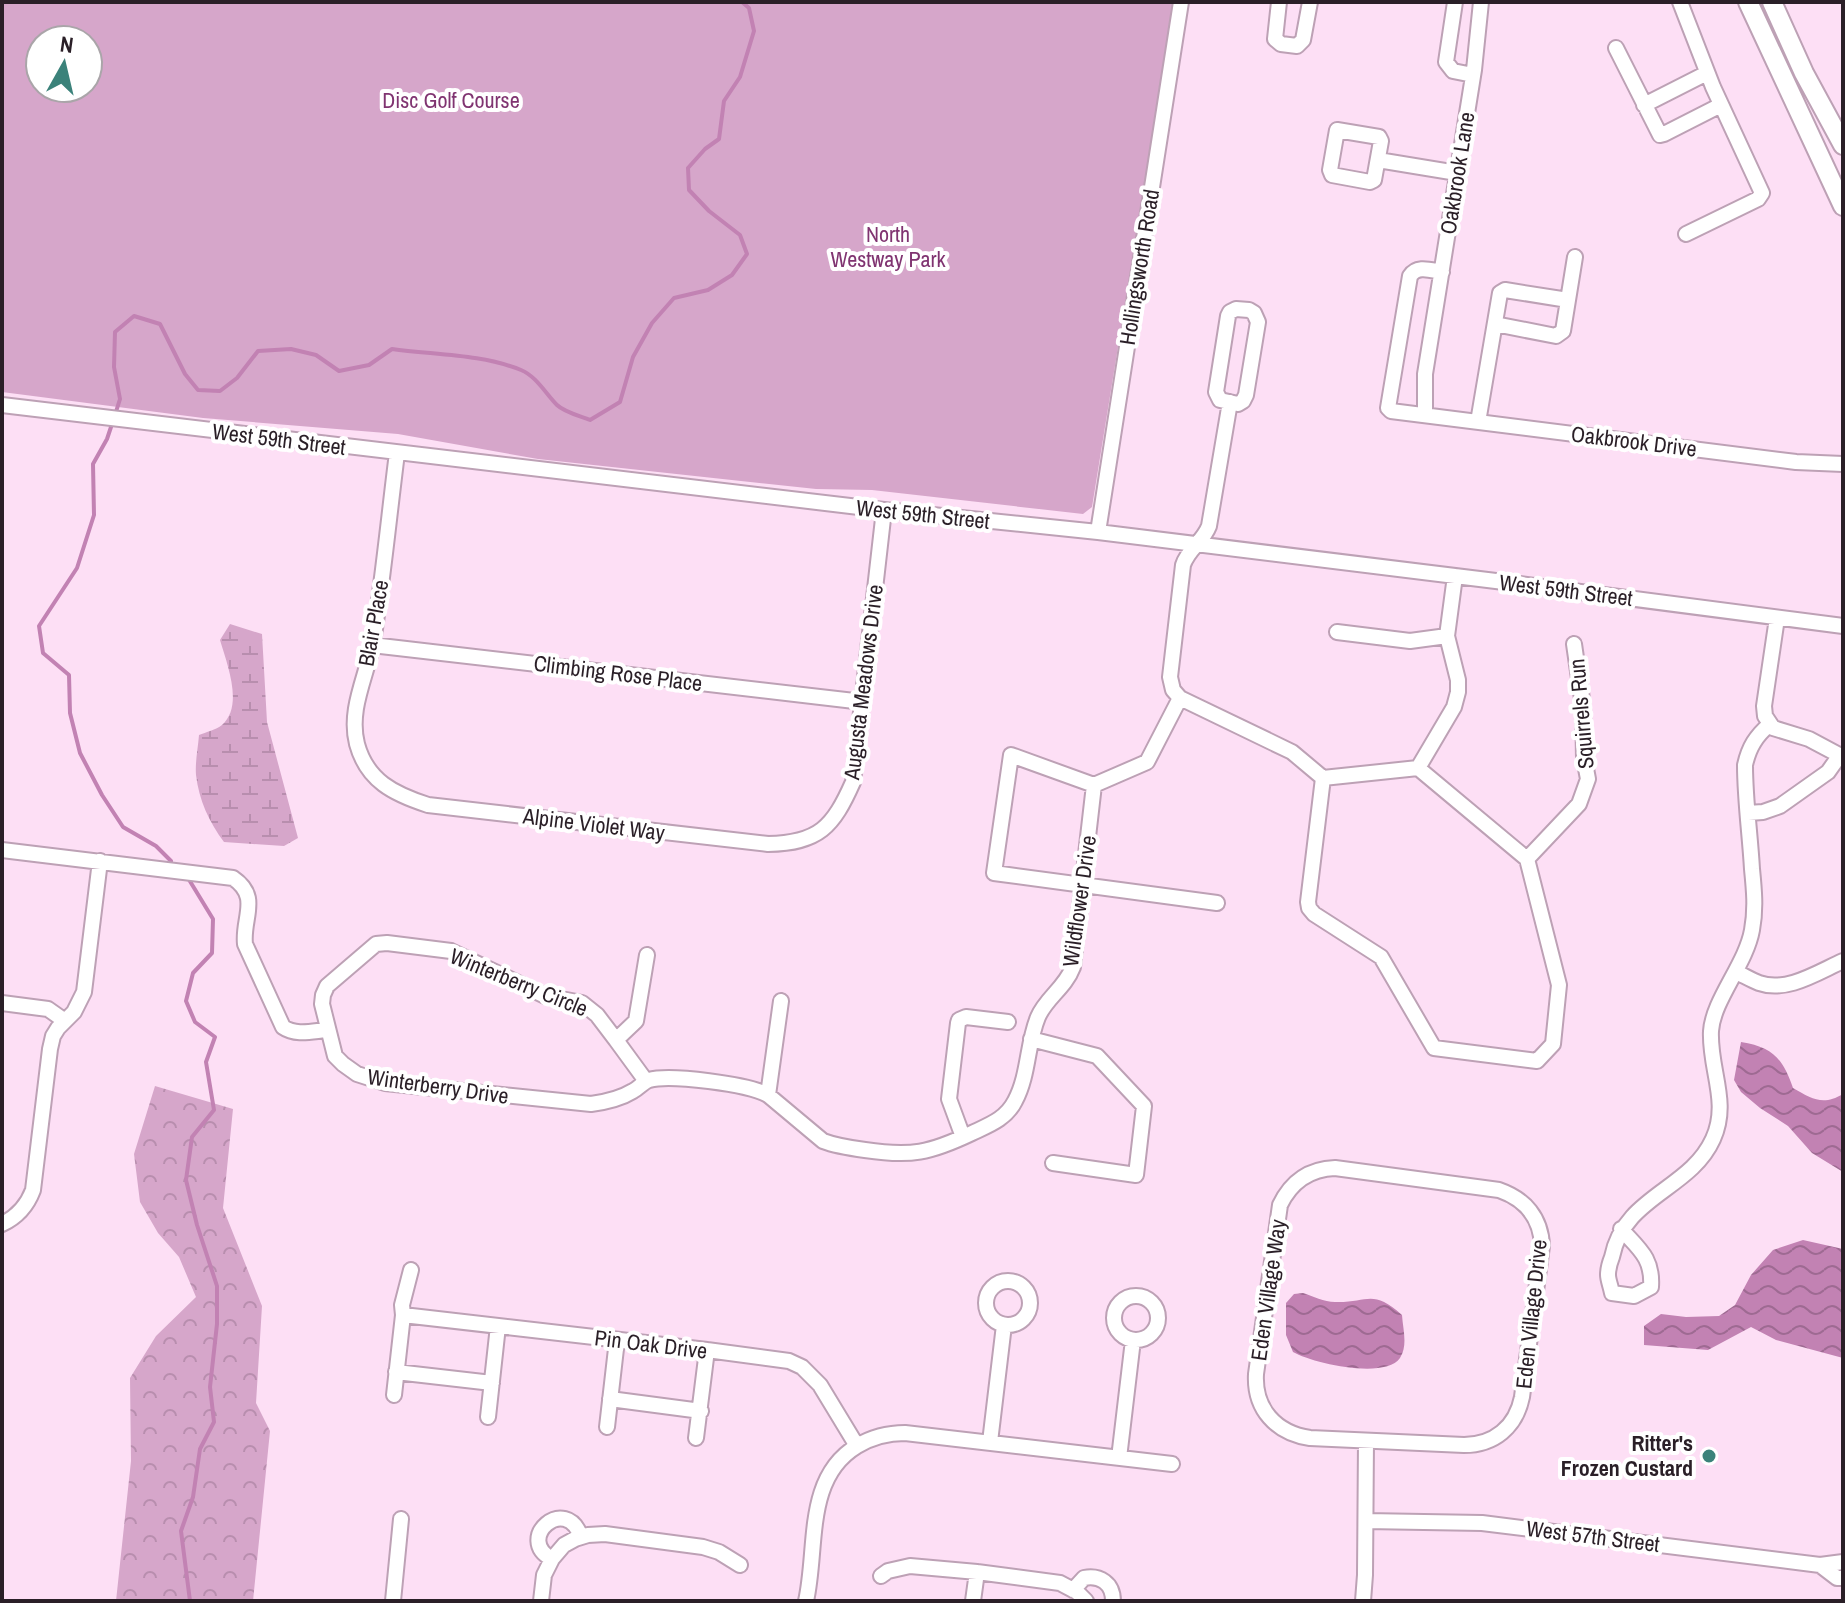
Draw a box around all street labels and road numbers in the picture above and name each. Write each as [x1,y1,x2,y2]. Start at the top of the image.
street label: Oakbrook Lane [1433,110,1481,236]
street label: Hollingsworth Road [1112,187,1166,347]
street label: West 59th Street [211,416,347,462]
street label: Oakbrook Drive [1569,418,1699,464]
street label: West 59th Street [855,492,991,536]
street label: West 59th Street [1498,567,1634,613]
street label: Blair Place [351,577,395,669]
street label: Augusta Meadows Drive [836,583,890,782]
street label: Climbing Rose Place [532,648,704,698]
street label: Squirrels Run [1561,658,1601,770]
street label: Alpine Violet Way [520,800,667,848]
street label: Wildflower Drive [1055,833,1103,969]
street label: Winterberry Circle [446,941,592,1023]
street label: Winterberry Drive [365,1061,511,1111]
street label: Eden Village Way [1243,1217,1293,1363]
street label: Eden Village Drive [1508,1238,1554,1390]
street label: Pin Oak Drive [593,1322,709,1366]
street label: West 57th Street [1525,1513,1661,1559]

